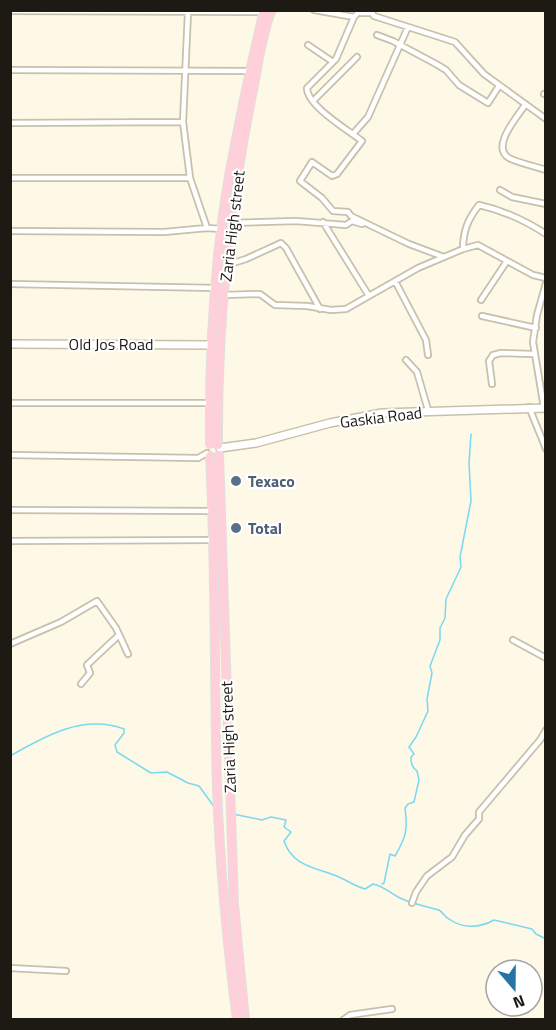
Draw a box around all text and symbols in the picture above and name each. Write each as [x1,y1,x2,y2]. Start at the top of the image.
street label: Zaria High street [213,169,251,283]
street label: Old Jos Road [69,332,153,356]
street label: Gaskia Road [339,400,423,434]
place label: Texaco [248,469,295,493]
marker: Texaco [229,474,243,488]
place label: Total [248,516,282,540]
marker: Total [229,521,243,535]
street label: Zaria High street [214,680,242,793]
north arrow [484,958,544,1018]
text: N [510,989,528,1015]

